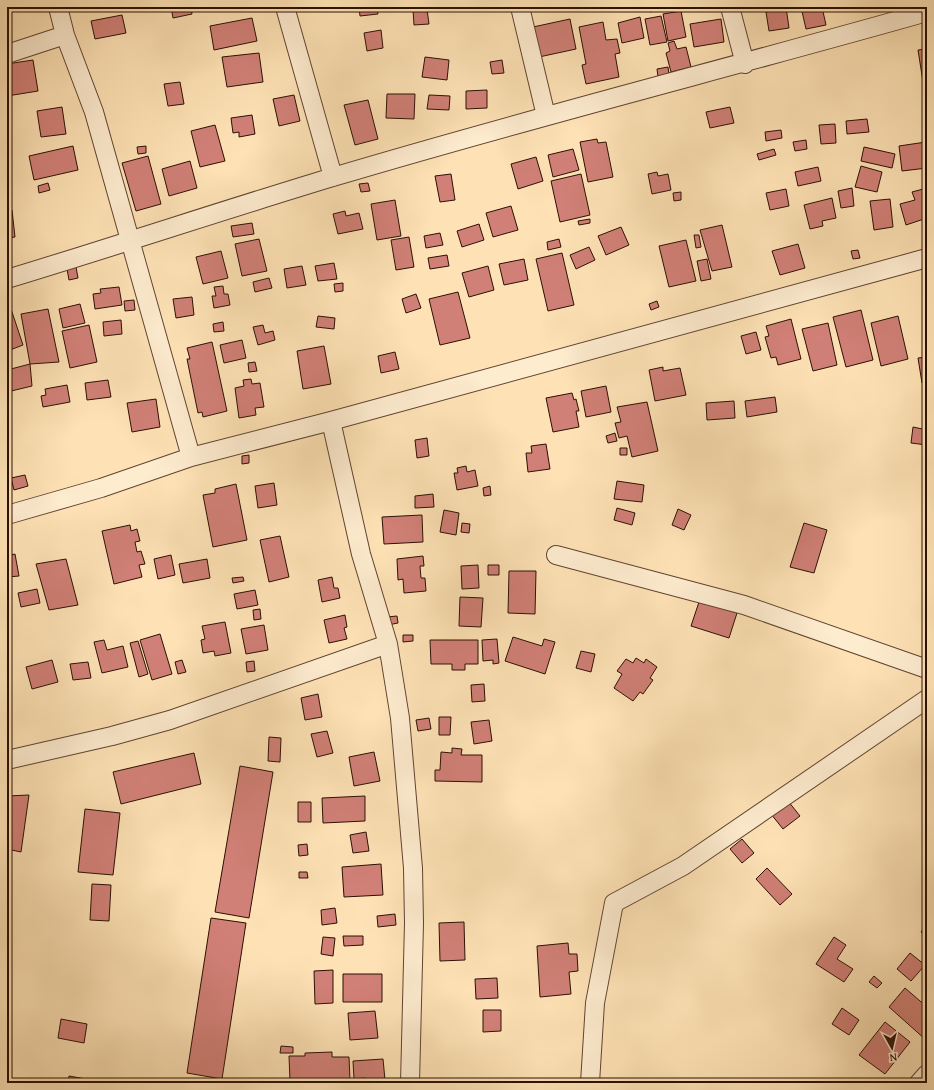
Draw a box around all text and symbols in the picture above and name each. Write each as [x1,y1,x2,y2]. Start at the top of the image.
north arrow [872,1028,912,1068]
text: N [888,1049,898,1066]

